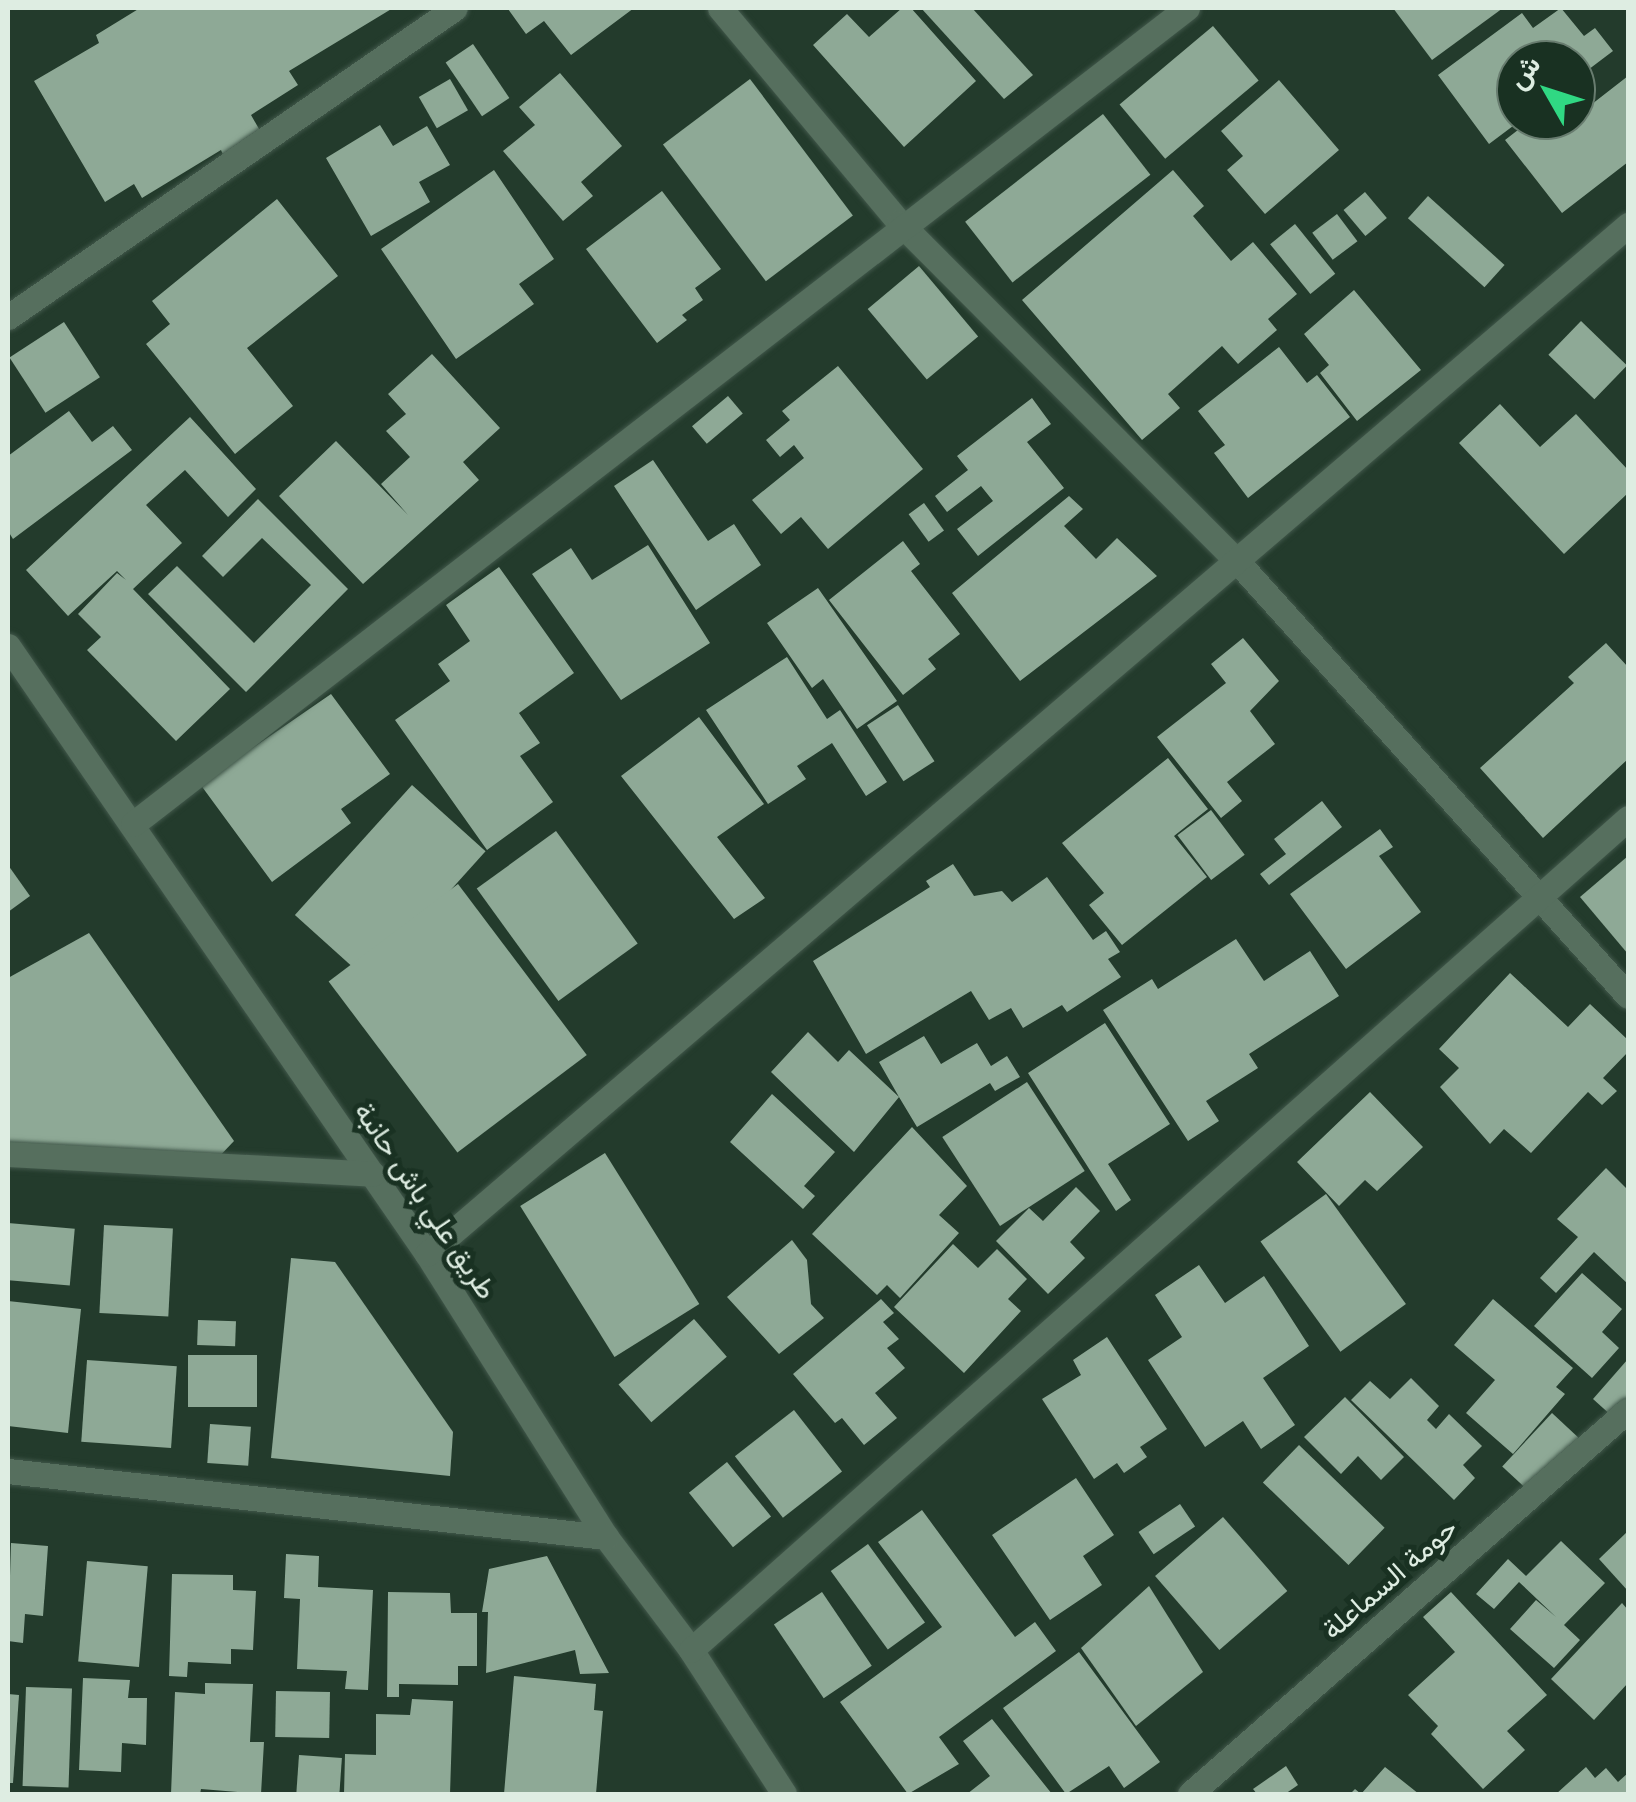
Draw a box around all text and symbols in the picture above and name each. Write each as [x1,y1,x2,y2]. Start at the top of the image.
north arrow [1496,40,1596,140]
text: ش [1499,47,1549,97]
street label: طريق علي باش حانبة [347,1096,503,1306]
street label: حومة السماعلة [1316,1511,1464,1647]

